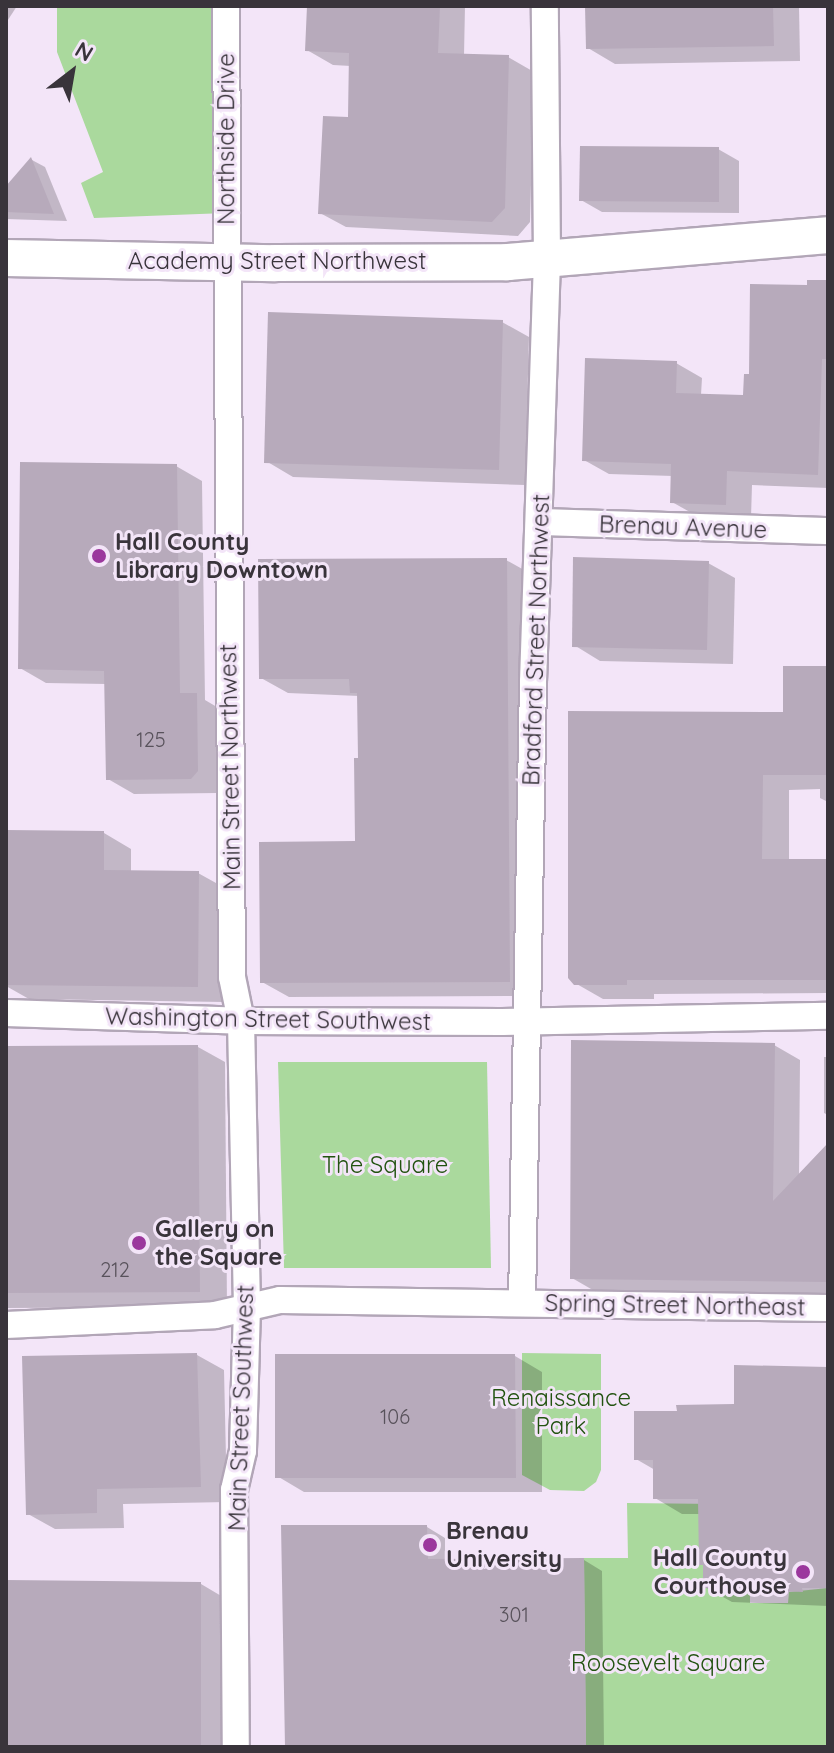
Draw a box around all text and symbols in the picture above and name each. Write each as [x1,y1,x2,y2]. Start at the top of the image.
north arrow [32,32,112,112]
text: N [70,35,98,68]
street label: Northside Drive [212,53,240,225]
street label: Academy Street Northwest [128,247,426,275]
street label: Bradford Street Northwest [517,494,555,786]
street label: Brenau Avenue [598,510,768,544]
place label: Hall County Library Downtown [115,528,328,584]
marker: Hall County Library Downtown [90,547,108,565]
street label: Main Street Northwest [213,644,247,890]
house number: 125 [136,727,166,751]
street label: Washington Street Southwest [105,1002,431,1036]
park label: The Square [322,1151,448,1179]
place label: Gallery on the Square [155,1215,282,1271]
marker: Gallery on the Square [130,1234,148,1252]
house number: 212 [100,1257,130,1281]
street label: Main Street Southwest [222,1284,260,1532]
street label: Spring Street Northeast [545,1288,805,1322]
park label: Renaissance Park [491,1384,631,1440]
house number: 106 [380,1404,410,1428]
place label: Brenau University [446,1517,562,1573]
marker: Brenau University [421,1536,439,1554]
place label: Hall County Courthouse [653,1544,787,1600]
marker: Hall County Courthouse [794,1563,812,1581]
house number: 301 [499,1602,529,1626]
park label: Roosevelt Square [571,1649,765,1677]

